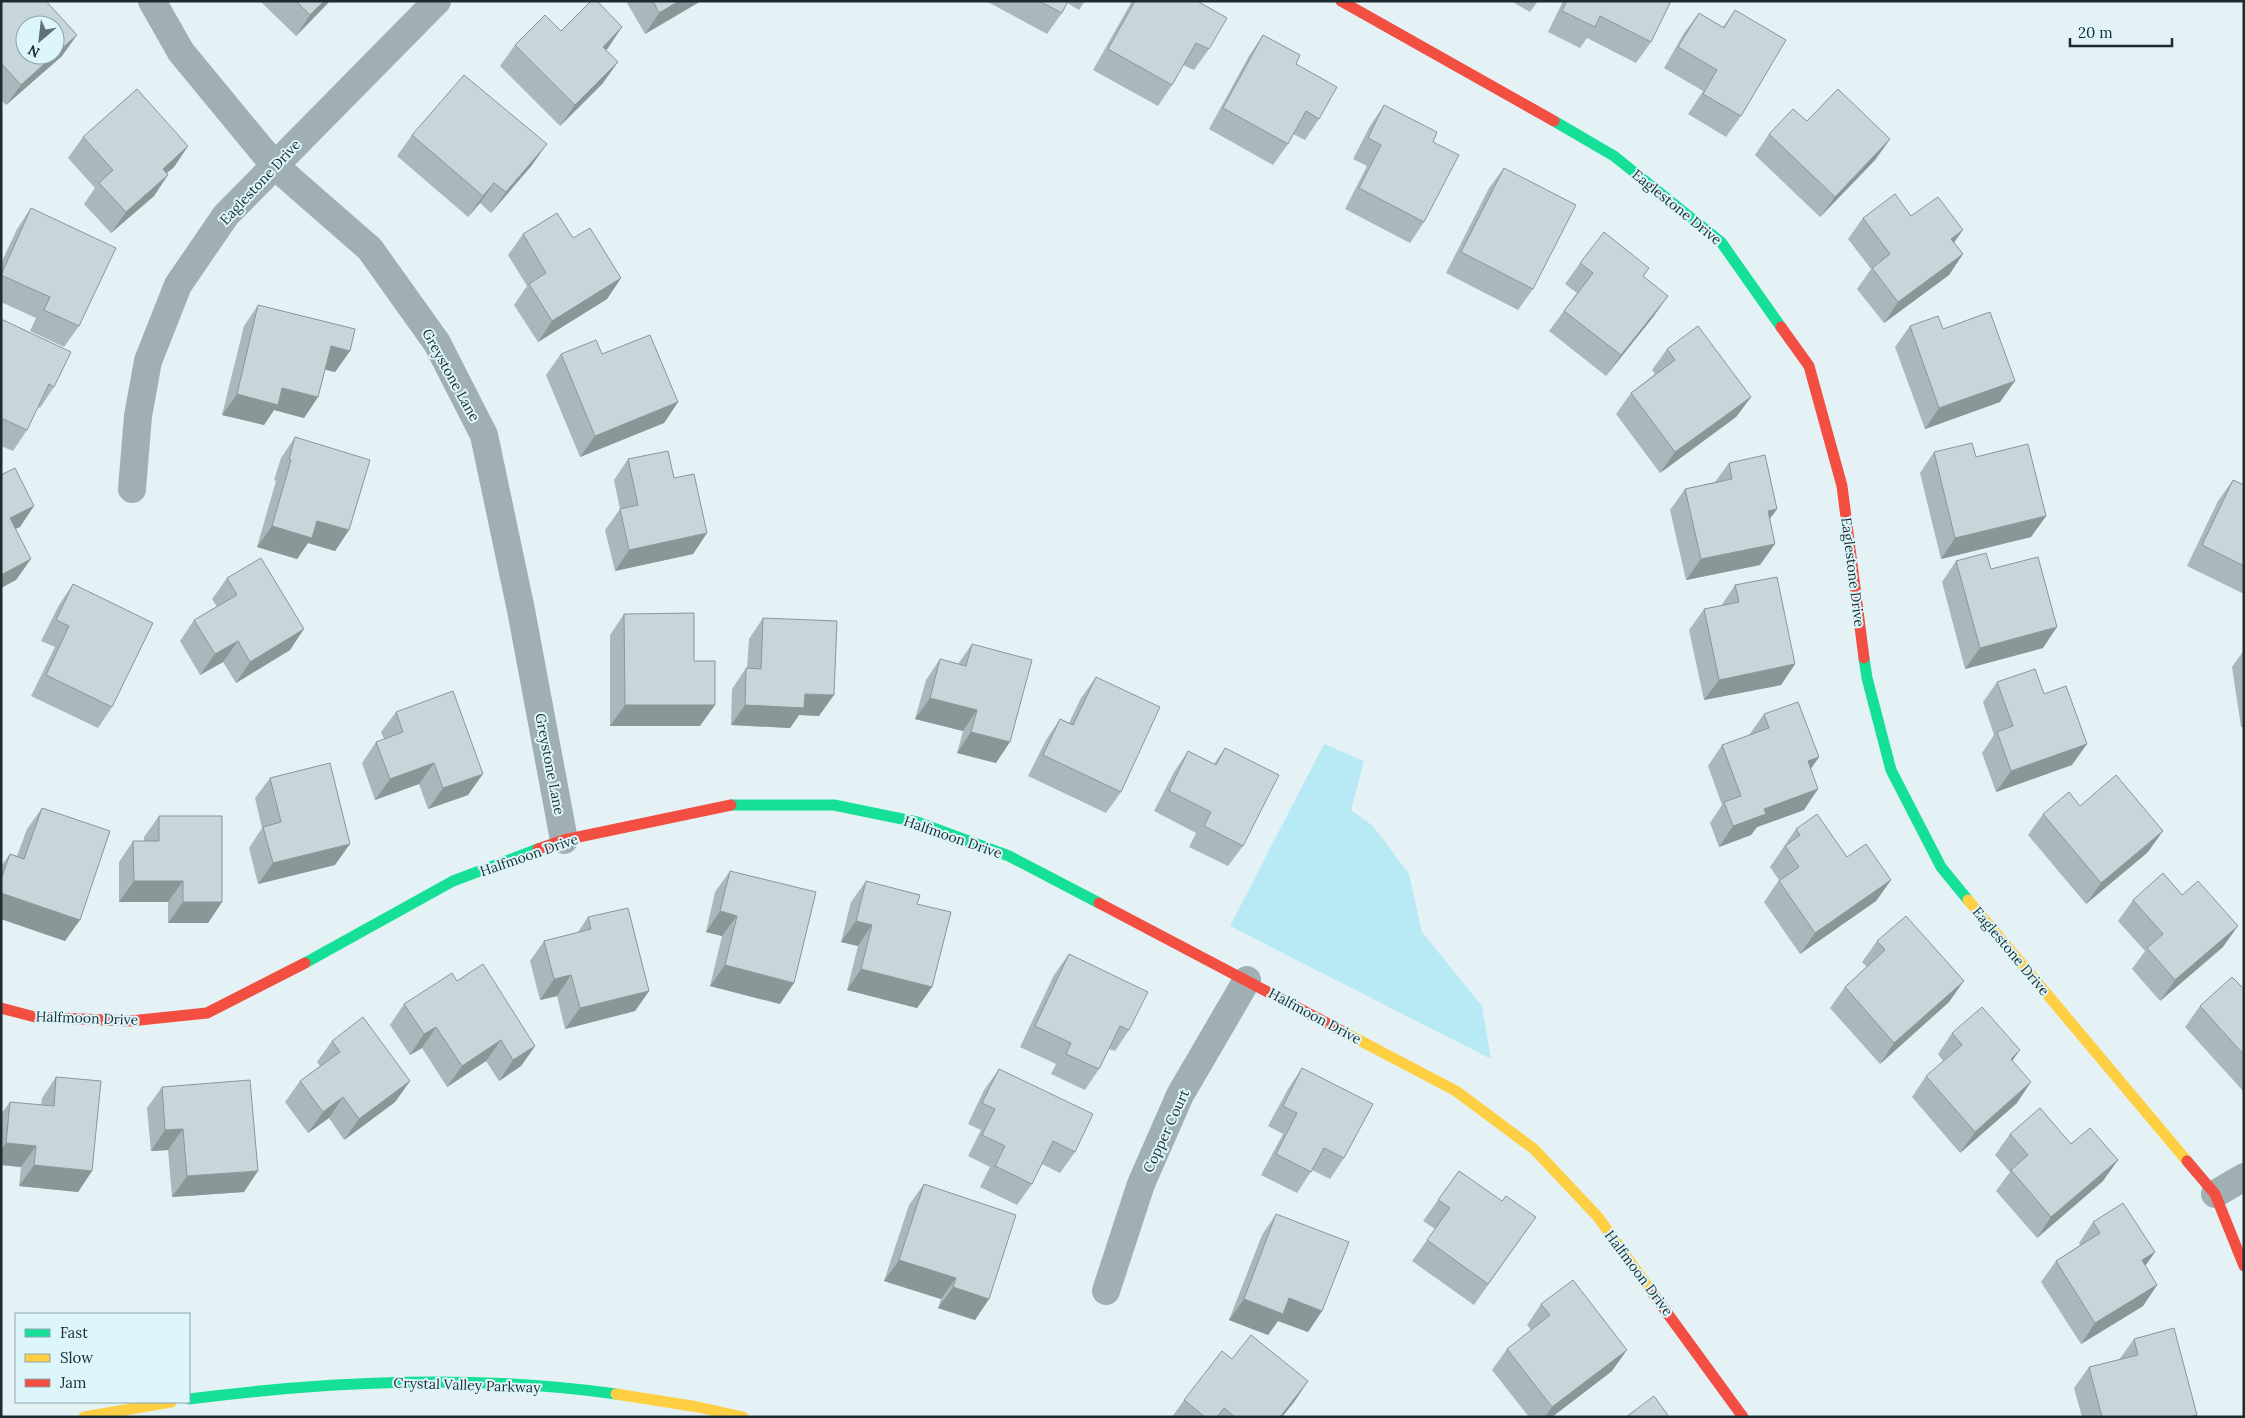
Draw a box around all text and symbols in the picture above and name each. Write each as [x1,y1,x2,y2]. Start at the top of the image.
north arrow [15,15,65,65]
scale bar [2070,15,2172,47]
text: 20 m [2078,23,2113,42]
text: N [25,41,43,62]
street label: Eaglestone Drive [216,135,304,228]
street label: Eaglestone Drive [1628,165,1726,249]
street label: Greystone Lane [418,326,484,425]
street label: Eaglestone Drive [1837,516,1869,628]
street label: Greystone Lane [531,712,569,817]
street label: Halfmoon Drive [902,812,1005,862]
street label: Halfmoon Drive [478,830,581,880]
street label: Eaglestone Drive [1969,903,2054,999]
street label: Halfmoon Drive [1265,984,1365,1048]
street label: Halfmoon Drive [35,1007,139,1029]
street label: Copper Court [1139,1086,1193,1176]
street label: Halfmoon Drive [1601,1227,1677,1320]
legend [15,1313,190,1403]
text: Fast [60,1323,88,1342]
text: Slow [60,1348,93,1367]
text: Jam [59,1373,87,1392]
street label: Crystal Valley Parkway [393,1373,541,1397]

